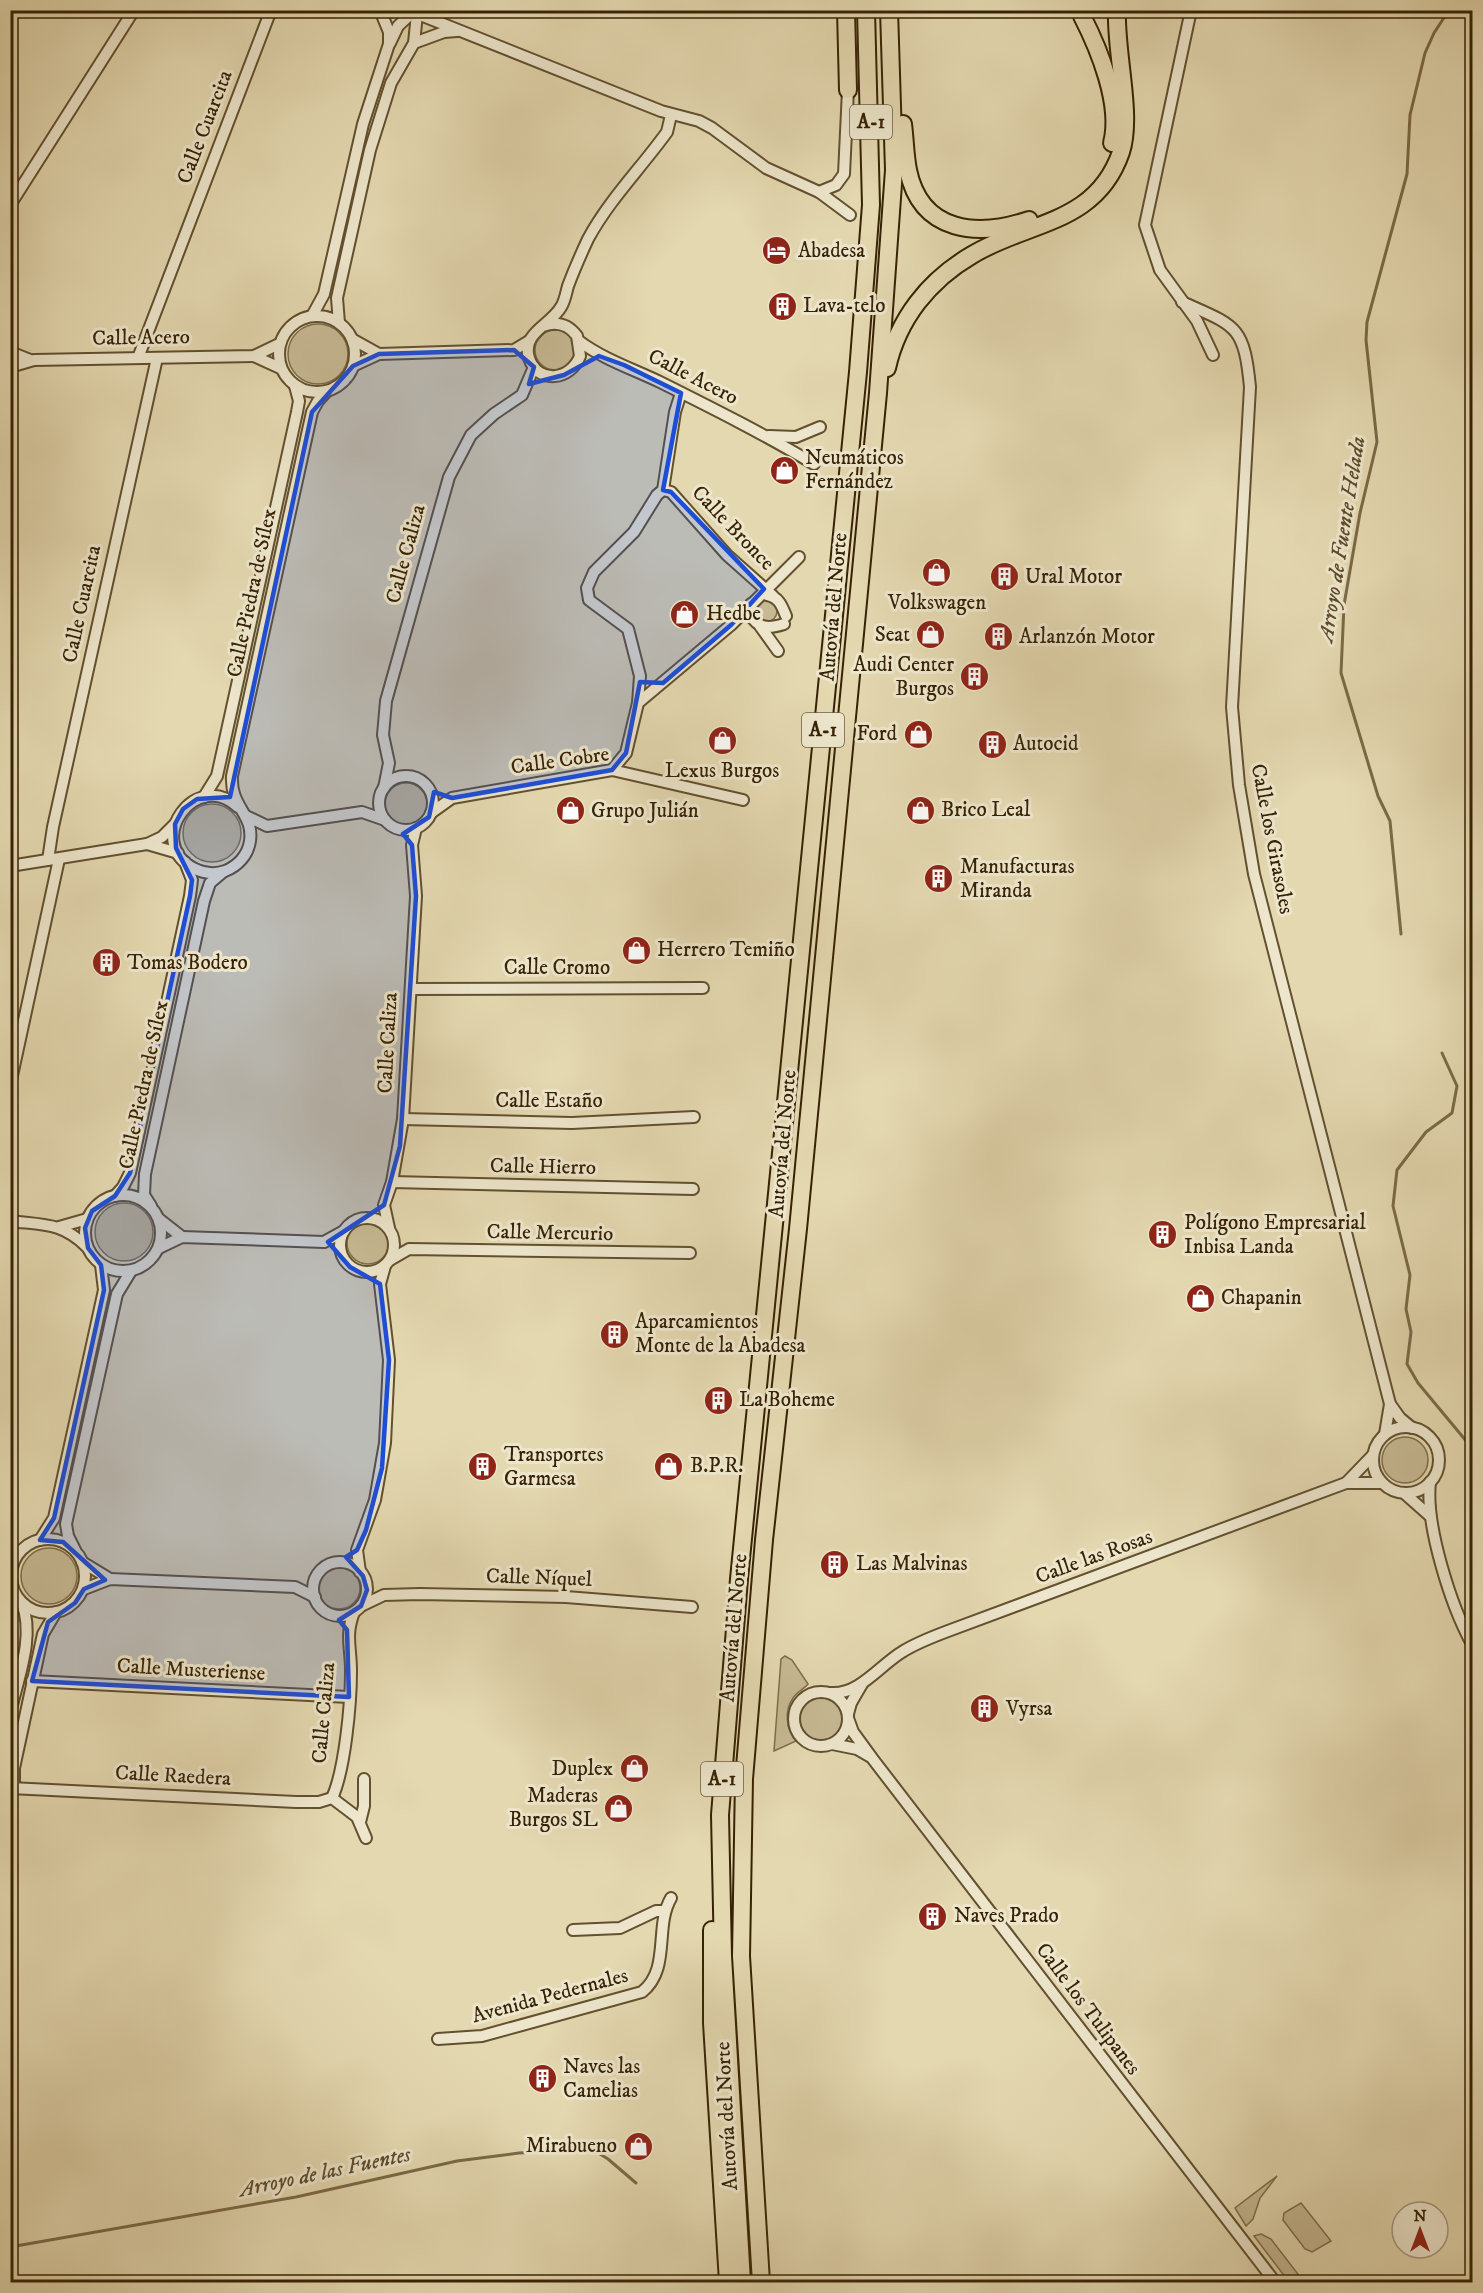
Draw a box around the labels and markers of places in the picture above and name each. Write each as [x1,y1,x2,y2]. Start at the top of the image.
hotel icon: Abadesa [761,235,793,267]
place label: Abadesa [798,238,865,264]
building icon: Lava-telo [766,290,798,322]
place label: Lava-telo [803,293,886,319]
place label: Neumáticos Fernández [805,445,904,495]
shop icon: Neumáticos Fernández [768,454,800,486]
shop icon: Volkswagen [921,556,953,588]
building icon: Ural Motor [988,561,1020,593]
place label: Ural Motor [1025,564,1122,590]
place label: Volkswagen [887,590,986,616]
shop icon: Hedbe [669,598,701,630]
place label: Hedbe [706,601,761,627]
shop icon: Seat [915,619,947,651]
building icon: Arlanzón Motor [982,621,1014,653]
place label: Seat [875,622,910,648]
place label: Arlanzón Motor [1019,624,1155,650]
place label: Audi Center Burgos [853,652,954,702]
building icon: Audi Center Burgos [959,661,991,693]
shop icon: Ford [902,718,934,750]
place label: Ford [856,721,898,747]
shop icon: Lexus Burgos [706,724,738,756]
building icon: Autocid [976,728,1008,760]
place label: Autocid [1013,731,1079,757]
place label: Lexus Burgos [665,758,779,784]
shop icon: Brico Leal [904,794,936,826]
shop icon: Grupo Julián [554,795,586,827]
place label: Brico Leal [941,797,1031,823]
place label: Grupo Julián [591,798,699,824]
place label: Manufacturas Miranda [960,854,1074,904]
building icon: Manufacturas Miranda [923,863,955,895]
shop icon: Herrero Temiño [620,934,652,966]
place label: Herrero Temiño [657,937,795,963]
building icon: Tomas Bodero [90,947,122,979]
place label: Tomas Bodero [127,950,248,976]
place label: Polígono Empresarial Inbisa Landa [1184,1210,1366,1260]
building icon: Polígono Empresarial Inbisa Landa [1147,1219,1179,1251]
shop icon: Chapanin [1184,1282,1216,1314]
place label: Chapanin [1221,1285,1302,1311]
place label: Aparcamientos Monte de la Abadesa [635,1309,806,1359]
building icon: Aparcamientos Monte de la Abadesa [598,1318,630,1350]
building icon: La Boheme [702,1384,734,1416]
place label: La Boheme [739,1387,835,1413]
place label: Transportes Garmesa [504,1442,603,1492]
shop icon: B.P.R. [653,1450,685,1482]
building icon: Transportes Garmesa [467,1451,499,1483]
place label: B.P.R. [690,1453,743,1479]
building icon: Las Malvinas [819,1548,851,1580]
place label: Las Malvinas [856,1551,967,1577]
building icon: Vyrsa [969,1693,1001,1725]
place label: Vyrsa [1005,1696,1053,1722]
shop icon: Duplex [618,1753,650,1785]
place label: Duplex [552,1756,613,1782]
place label: Maderas Burgos SL [509,1783,598,1833]
shop icon: Maderas Burgos SL [603,1792,635,1824]
building icon: Naves Prado [917,1900,949,1932]
place label: Naves Prado [954,1903,1059,1929]
place label: Naves las Camelias [563,2054,640,2104]
building icon: Naves las Camelias [526,2063,558,2095]
shop icon: Mirabueno [622,2130,654,2162]
place label: Mirabueno [526,2133,617,2159]

